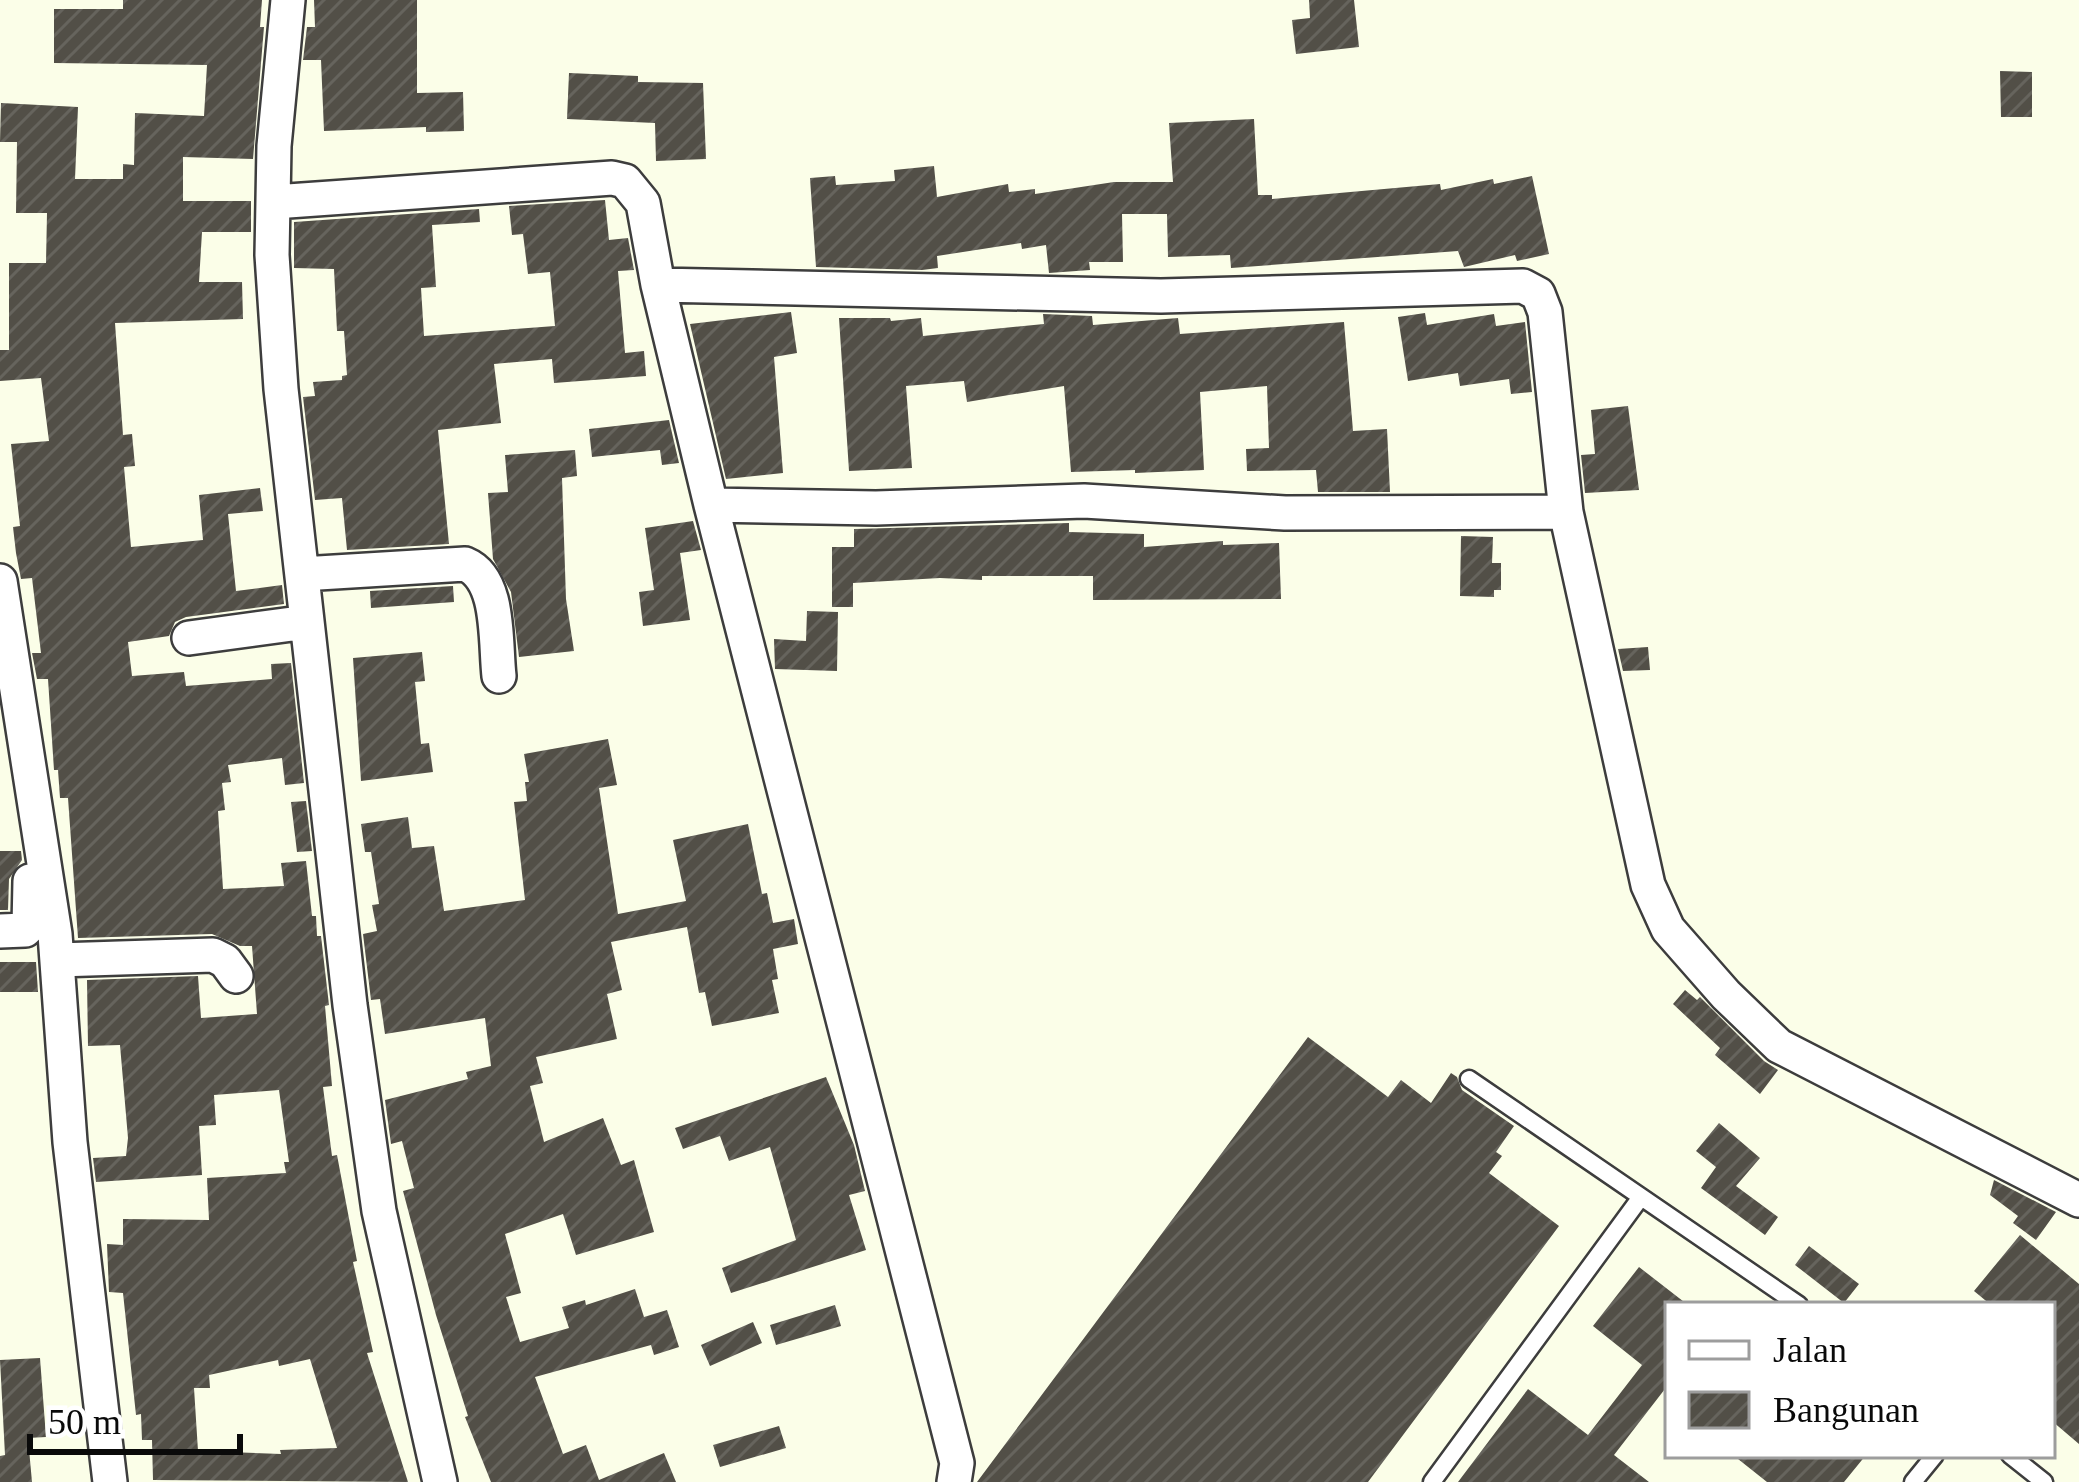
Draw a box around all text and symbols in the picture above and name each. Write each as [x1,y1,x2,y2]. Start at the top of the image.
legend [1665,1302,2055,1458]
text: Jalan [1773,1330,1847,1370]
scale bar [30,1380,240,1454]
text: Bangunan [1773,1390,1919,1430]
text: 50 m [48,1402,121,1442]

